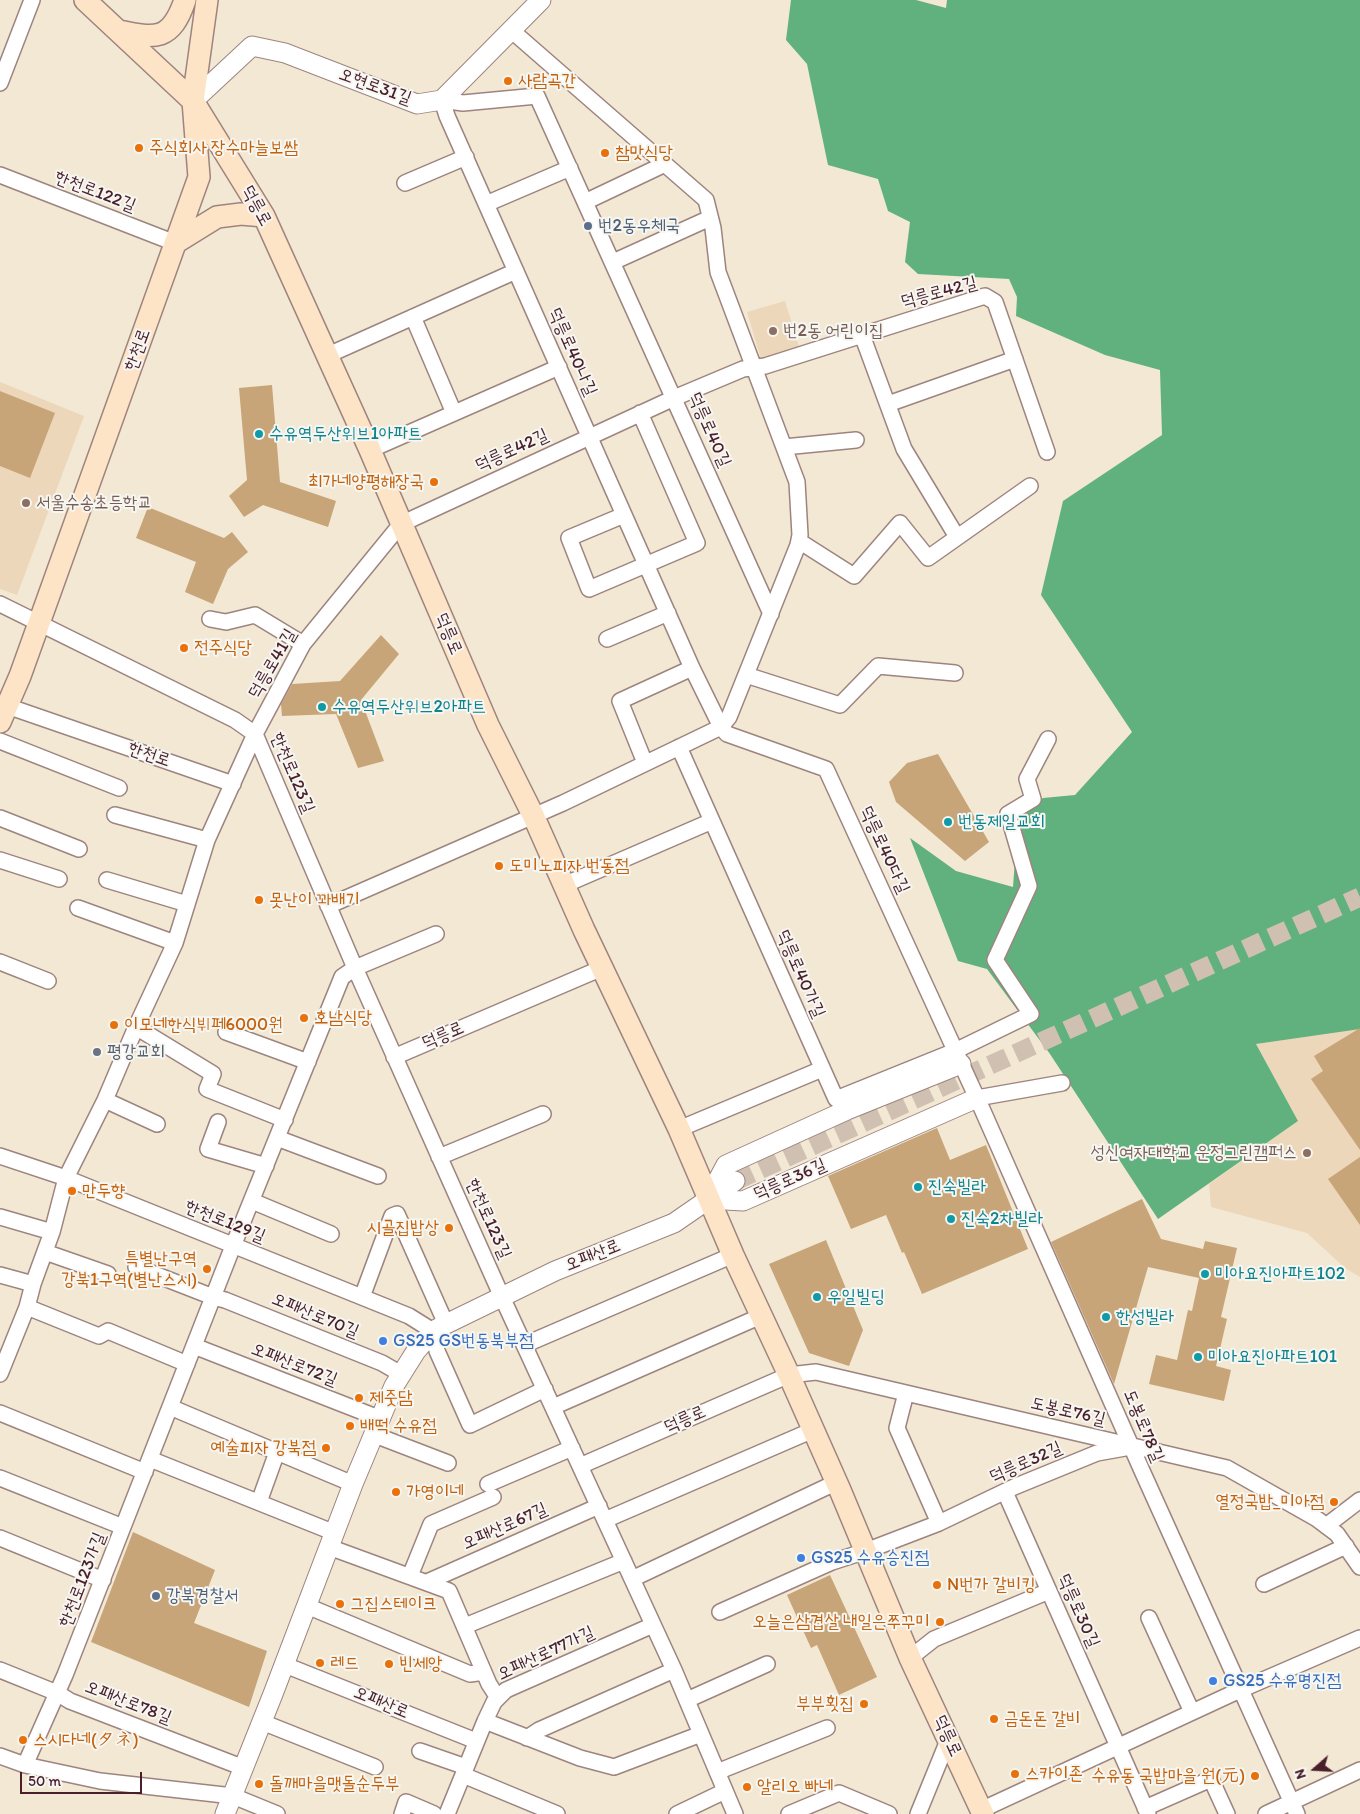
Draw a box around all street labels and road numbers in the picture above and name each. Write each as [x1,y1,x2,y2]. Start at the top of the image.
street label: 오현로31길 [336,64,414,110]
street label: 한천로122길 [51,167,139,217]
street label: 덕릉로 [236,182,276,230]
street label: 덕릉로42길 [898,272,980,314]
street label: 덕릉로40나길 [543,305,601,399]
street label: 한천로 [120,326,156,374]
street label: 덕릉로40길 [683,389,735,471]
street label: 덕릉로42길 [472,425,552,477]
street label: 덕릉로 [430,610,466,658]
street label: 덕릉로41길 [244,625,302,703]
street label: 한천로123길 [265,729,319,817]
street label: 한천로 [125,738,173,772]
street label: 덕릉로40다길 [854,803,914,897]
street label: 덕릉로40가길 [771,927,829,1021]
street label: 덕릉로 [419,1018,467,1054]
street label: 덕릉로36길 [750,1154,830,1206]
street label: 한천로123길 [461,1176,515,1262]
street label: 한천로129길 [181,1196,269,1248]
street label: 오패산로 [562,1235,624,1277]
street label: 오패산로70길 [268,1289,362,1343]
street label: 오패산로72길 [248,1339,340,1391]
street label: 도봉로78길 [1118,1386,1168,1466]
street label: 도봉로76길 [1028,1393,1108,1431]
street label: 덕릉로 [661,1401,709,1439]
street label: 덕릉로32길 [986,1437,1066,1489]
street label: 오패산로67길 [459,1499,551,1555]
street label: 한천로123가길 [55,1529,111,1631]
street label: 덕릉로30길 [1052,1571,1104,1651]
street label: 오패산로77가길 [494,1622,598,1686]
street label: 오패산로78길 [82,1677,174,1729]
street label: 오패산로 [350,1682,412,1724]
street label: 덕릉로 [928,1712,966,1760]

